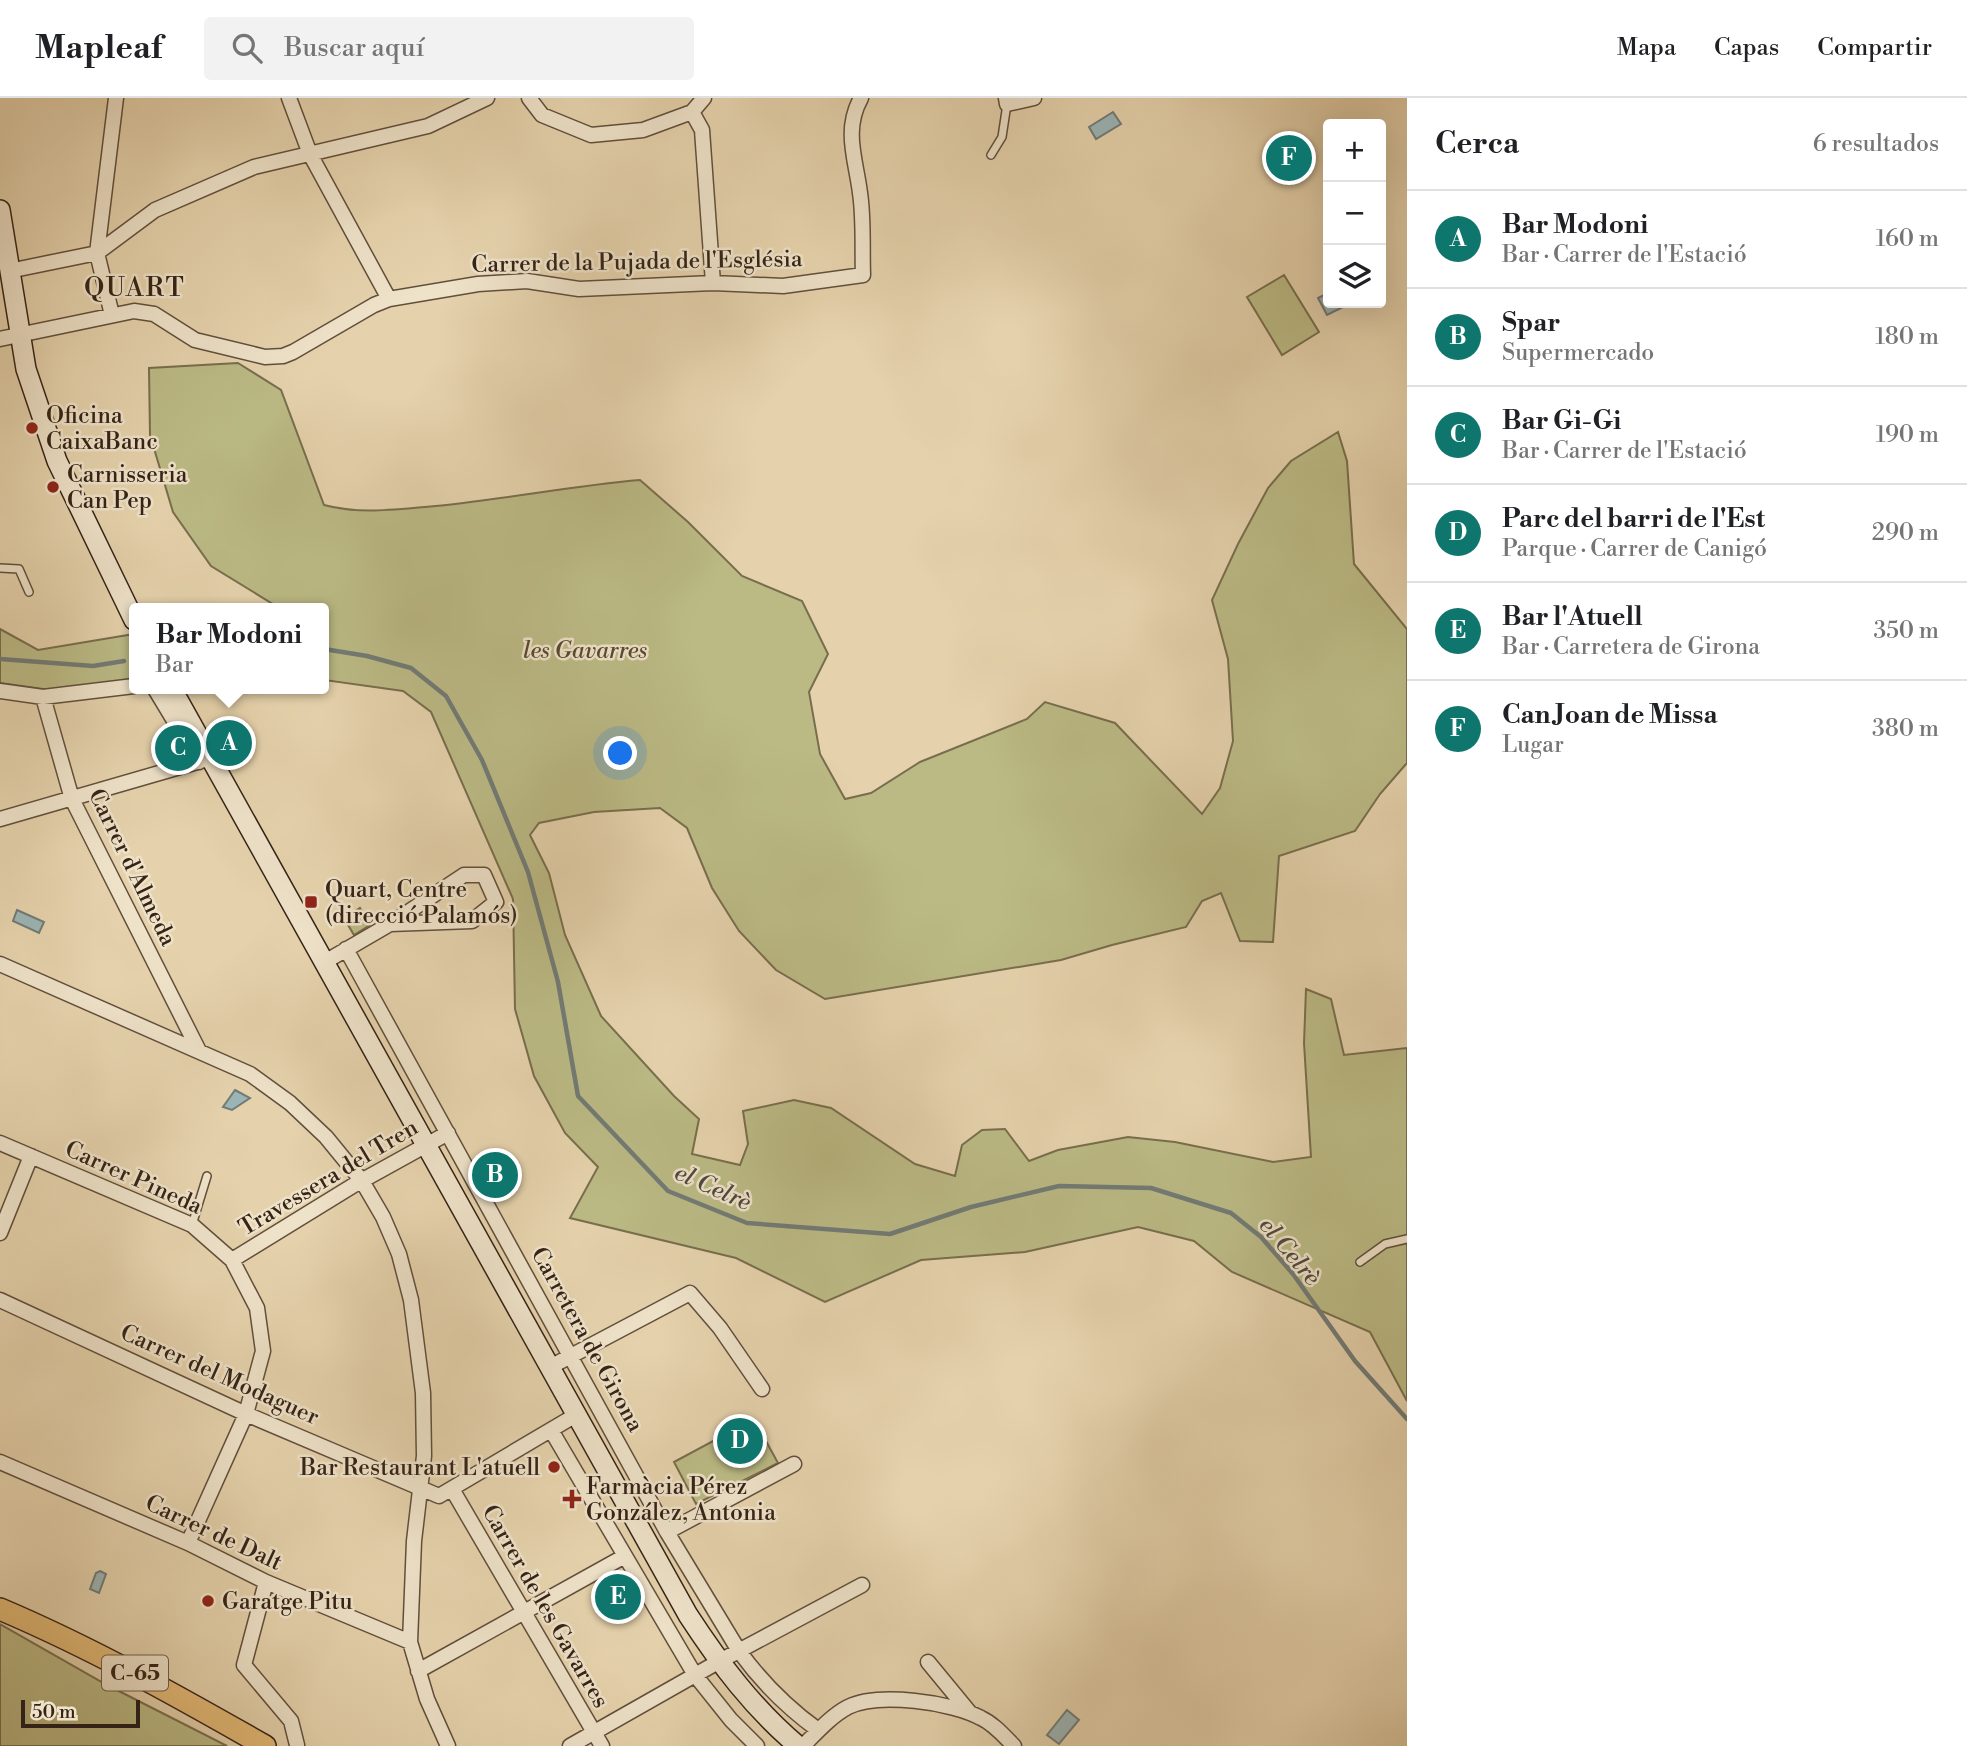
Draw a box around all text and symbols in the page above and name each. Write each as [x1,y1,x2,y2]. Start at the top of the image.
search box [204,17,694,80]
text: Mapleaf [35,28,162,69]
icon: search [228,29,266,67]
text: Buscar aquí [284,32,424,64]
text: Mapa [1617,33,1676,63]
text: Capas [1714,33,1779,63]
text: Compartir [1817,33,1932,63]
map controls [1323,119,1386,308]
button: + [1323,119,1386,182]
text: Cerca [1435,125,1519,163]
text: 6 resultados [1813,130,1939,158]
pin: F [1266,132,1312,184]
button: − [1323,182,1386,245]
text: Bar Modoni [1502,209,1648,241]
text: A [1450,225,1466,253]
text: 160 m [1876,225,1939,253]
text: Bar · Carrer de l'Estació [1502,241,1747,269]
street label: Carrer de la Pujada de l'Església [471,245,803,279]
button: layers [1323,245,1386,308]
district label: QUART [84,272,186,304]
text: Spar [1502,307,1561,339]
text: B [1449,323,1467,351]
text: 180 m [1875,323,1939,351]
text: Supermercado [1502,339,1654,367]
place label: Oficina CaixaBanc [46,402,158,456]
text: Bar Gi-Gi [1502,405,1621,437]
marker: Oficina CaixaBanc [24,420,40,436]
text: C [1450,421,1466,449]
text: 190 m [1876,421,1939,449]
text: Bar · Carrer de l'Estació [1502,437,1747,465]
place label: Carnisseria Can Pep [67,461,188,515]
marker: Carnisseria Can Pep [45,479,61,495]
text: Parc del barri de l'Est [1502,503,1765,535]
text: D [1449,519,1467,547]
text: 290 m [1872,519,1939,547]
text: Parque · Carrer de Canigó [1502,535,1767,563]
text: Bar l'Atuell [1502,601,1643,633]
popup [129,603,329,694]
text: E [1450,617,1466,645]
text: 350 m [1873,617,1939,645]
text: Bar Modoni [156,619,302,651]
text: Bar · Carretera de Girona [1502,633,1760,661]
park label: les Gavarres [523,637,647,665]
text: Bar [156,651,194,679]
text: Can Joan de Missa [1502,699,1718,731]
text: F [1450,715,1466,743]
text: 380 m [1872,715,1939,743]
pin: A [206,717,252,769]
pin: C [155,722,201,774]
text: Lugar [1502,731,1564,759]
your location [603,736,637,770]
street label: Carrer d'Almeda [82,784,182,951]
place label: Quart, Centre (direcció Palamós) [325,876,518,930]
marker: Quart, Centre (direcció Palamós) [303,894,319,910]
street label: Travessera del Tren [234,1113,423,1242]
street label: Carrer Pineda [61,1135,207,1221]
pin: B [472,1149,518,1201]
water label: el Celrè [670,1158,755,1218]
water label: el Celrè [1252,1211,1327,1292]
street label: Carretera de Girona [525,1242,650,1437]
street label: Carrer del Modaguer [116,1318,323,1431]
pin: D [717,1415,763,1467]
place label: Bar Restaurant L'atuell [299,1454,540,1482]
marker: Bar Restaurant L'atuell [546,1459,562,1475]
place label: Farmàcia Pérez González, Antonia [586,1473,776,1527]
street label: Carrer de Dalt [141,1489,286,1577]
marker: Farmàcia Pérez González, Antonia [564,1491,580,1507]
street label: Carrer de les Gavarres [476,1500,615,1713]
pin: E [595,1571,641,1623]
place label: Garatge Pitu [222,1588,353,1616]
marker: Garatge Pitu [200,1593,216,1609]
road number: C-65 [102,1656,168,1690]
scale bar [21,1697,140,1729]
text: 50 m [32,1700,76,1724]

